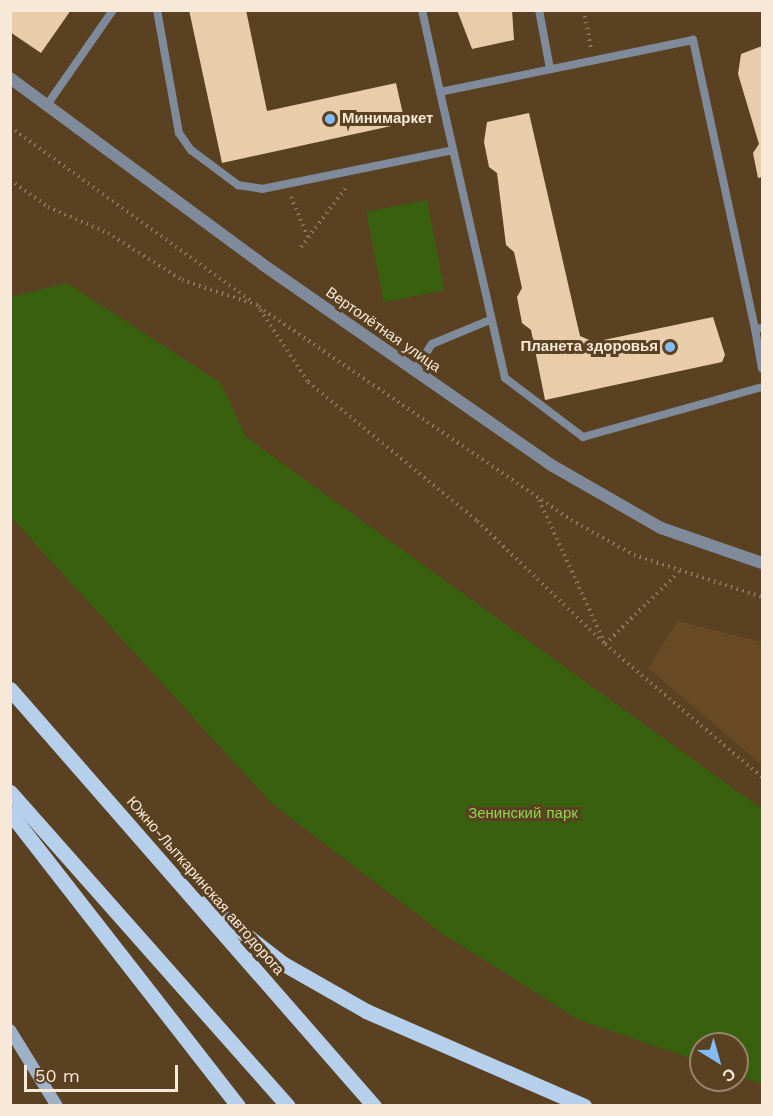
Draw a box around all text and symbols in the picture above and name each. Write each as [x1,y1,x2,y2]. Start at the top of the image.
place label: Минимаркет [342,110,433,128]
marker: Минимаркет [323,112,337,126]
street label: Вертолётная улица [322,284,444,376]
place label: Планета здоровья [521,338,658,356]
marker: Планета здоровья [663,340,677,354]
street label: Южно-Лыткаринская автодорога [122,793,288,979]
park label: Зенинский парк [468,805,578,823]
north arrow [689,1032,749,1092]
scale bar [27,1053,182,1091]
text: С [719,1064,739,1086]
text: 50 m [35,1065,80,1086]

